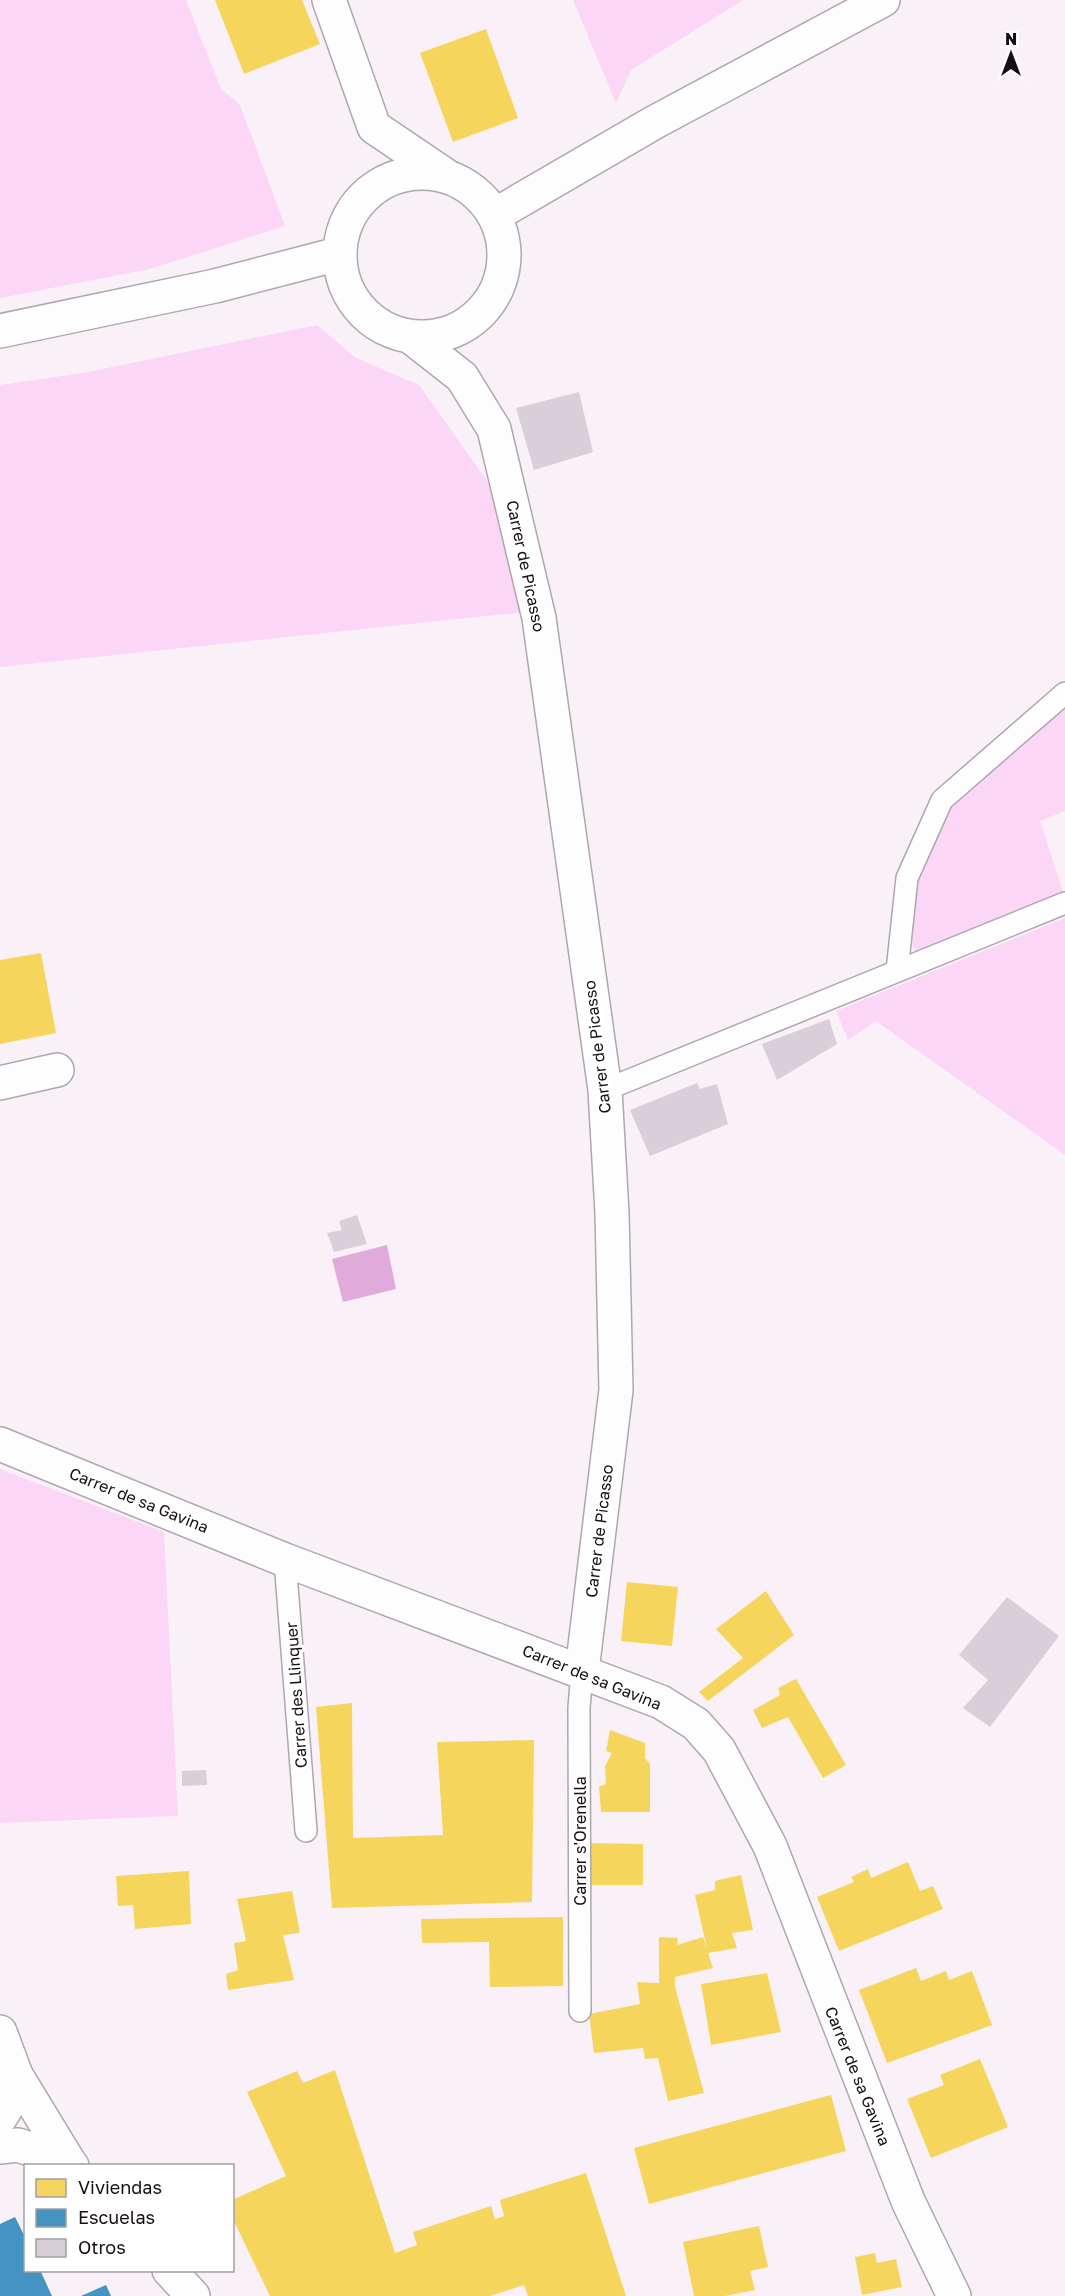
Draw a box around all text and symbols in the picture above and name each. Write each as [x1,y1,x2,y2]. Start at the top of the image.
north arrow [981,24,1041,84]
text: N [1005,29,1017,49]
street label: Carrer de Picasso [502,498,550,634]
street label: Carrer de Picasso [579,979,615,1115]
street label: Carrer de sa Gavina [66,1463,212,1537]
street label: Carrer de Picasso [581,1463,617,1599]
street label: Carrer des Llinquer [281,1621,311,1769]
street label: Carrer de sa Gavina [519,1640,665,1714]
street label: Carrer s'Orenella [570,1776,590,1906]
street label: Carrer de sa Gavina [821,2003,895,2149]
legend [24,2164,234,2272]
text: Viviendas [78,2176,162,2198]
text: Escuelas [78,2206,155,2228]
text: Otros [78,2236,126,2258]

